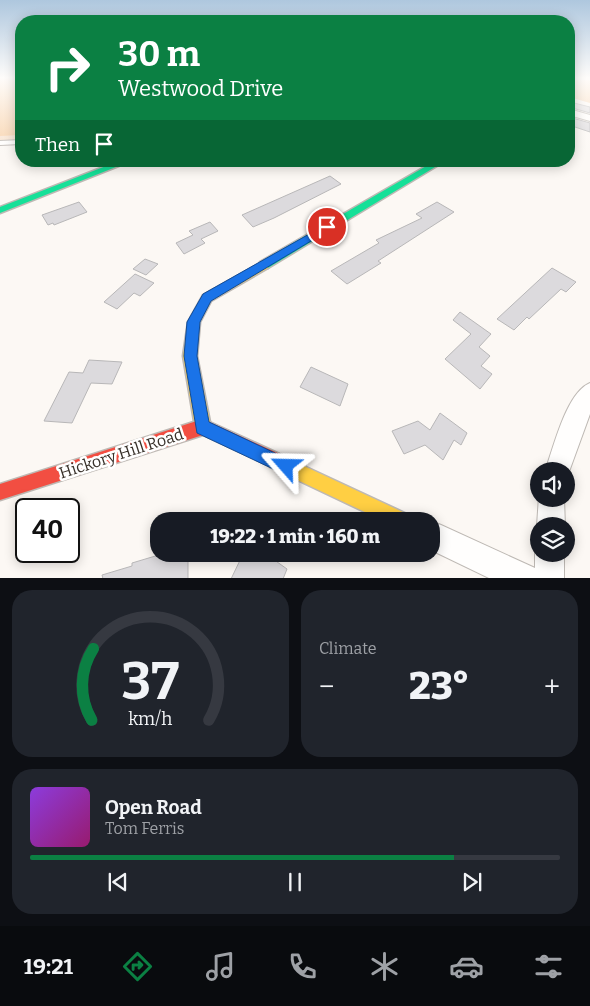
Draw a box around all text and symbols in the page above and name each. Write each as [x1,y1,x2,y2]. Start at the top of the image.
text: 30 m [118,33,200,75]
icon: right [35,35,100,100]
text: Westwood Drive [118,75,283,102]
icon: arrive [90,130,118,158]
text: Then [35,133,80,156]
pin [306,206,348,248]
icon: arrive [313,213,341,241]
street label: Hickory Hill Road [57,424,186,483]
position arrow [259,439,311,491]
map controls [530,462,575,562]
button: sound [530,462,575,507]
speed limit sign: 40 [15,498,80,563]
button: layers [530,517,575,562]
text: 19:22 · 1 min · 160 m [210,525,380,548]
text: Climate [319,639,377,658]
text: 37 [122,650,179,713]
text: 23° [409,663,469,709]
text: − [319,670,334,703]
text: + [544,670,560,703]
text: km/h [128,708,173,730]
text: Open Road [105,796,202,819]
text: Tom Ferris [105,819,184,838]
icon: previous [104,868,132,896]
icon: pause [281,868,309,896]
icon: next [458,868,486,896]
icon: directions [120,949,155,984]
icon: music [203,949,238,984]
icon: phone [285,949,320,984]
icon: climate [367,949,402,984]
icon: car [449,949,484,984]
icon: filters [531,949,566,984]
text: 19:21 [24,953,73,980]

